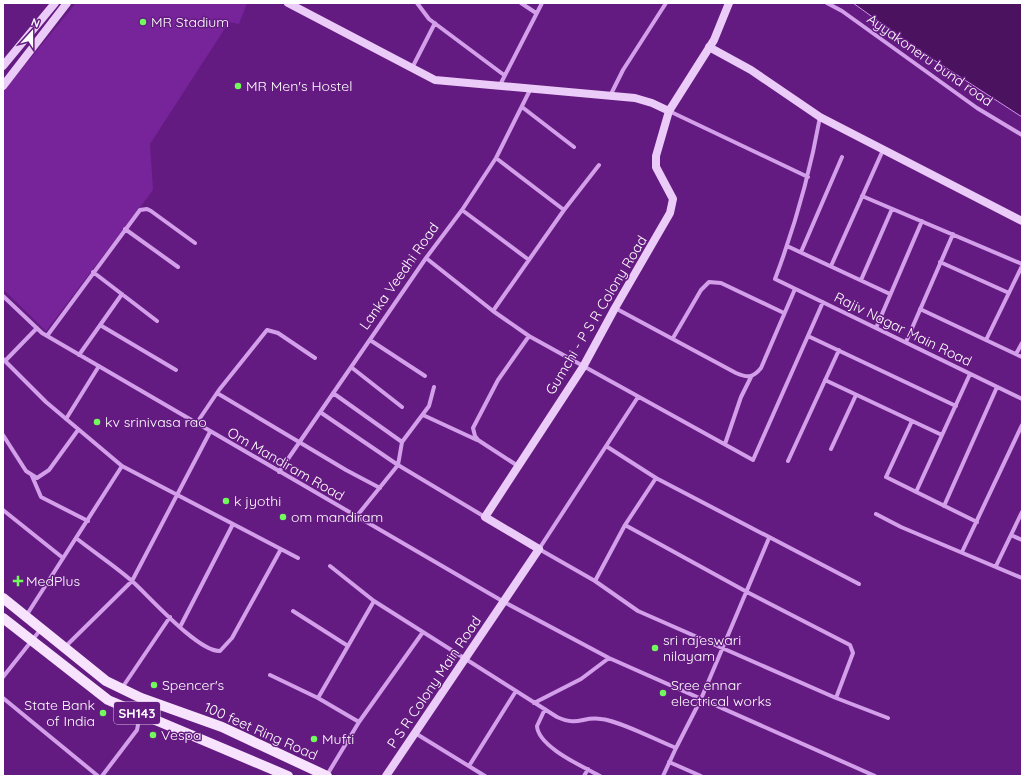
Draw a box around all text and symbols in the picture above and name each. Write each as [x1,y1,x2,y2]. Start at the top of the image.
street label: Ayyakoneru bund road [864,10,996,110]
north arrow [12,12,52,52]
place label: MR Stadium [151,13,229,31]
text: N [29,15,42,31]
marker: MR Stadium [138,17,148,27]
place label: MR Men's Hostel [246,77,352,95]
marker: MR Men's Hostel [233,81,243,91]
street label: Lanka Veedhi Road [355,219,443,333]
street label: Gumchi - P S R Colony Road [541,232,651,398]
street label: Rajiv Nagar Main Road [831,288,975,370]
place label: kv srinivasa rao [105,413,207,431]
marker: kv srinivasa rao [92,417,102,427]
street label: Om Mandiram Road [224,423,348,505]
place label: k jyothi [234,492,281,510]
marker: k jyothi [221,496,231,506]
place label: om mandiram [291,508,383,526]
marker: om mandiram [278,512,288,522]
place label: MedPlus [26,572,80,590]
marker: MedPlus [13,576,23,586]
street label: P S R Colony Main Road [383,612,485,752]
place label: sri rajeswari nilayam [663,631,741,665]
marker: sri rajeswari nilayam [650,643,660,653]
place label: Spencer's [162,676,224,694]
place label: Sree ennar electrical works [671,676,771,710]
marker: Spencer's [149,680,159,690]
marker: Sree ennar electrical works [658,688,668,698]
place label: State Bank of India [24,696,95,730]
street label: 100 feet Ring Road [201,698,321,764]
road number: SH143 [114,702,160,724]
marker: State Bank of India [98,708,108,718]
place label: Vespa [161,726,201,744]
marker: Vespa [148,730,158,740]
place label: Mufti [322,730,354,748]
marker: Mufti [309,734,319,744]

